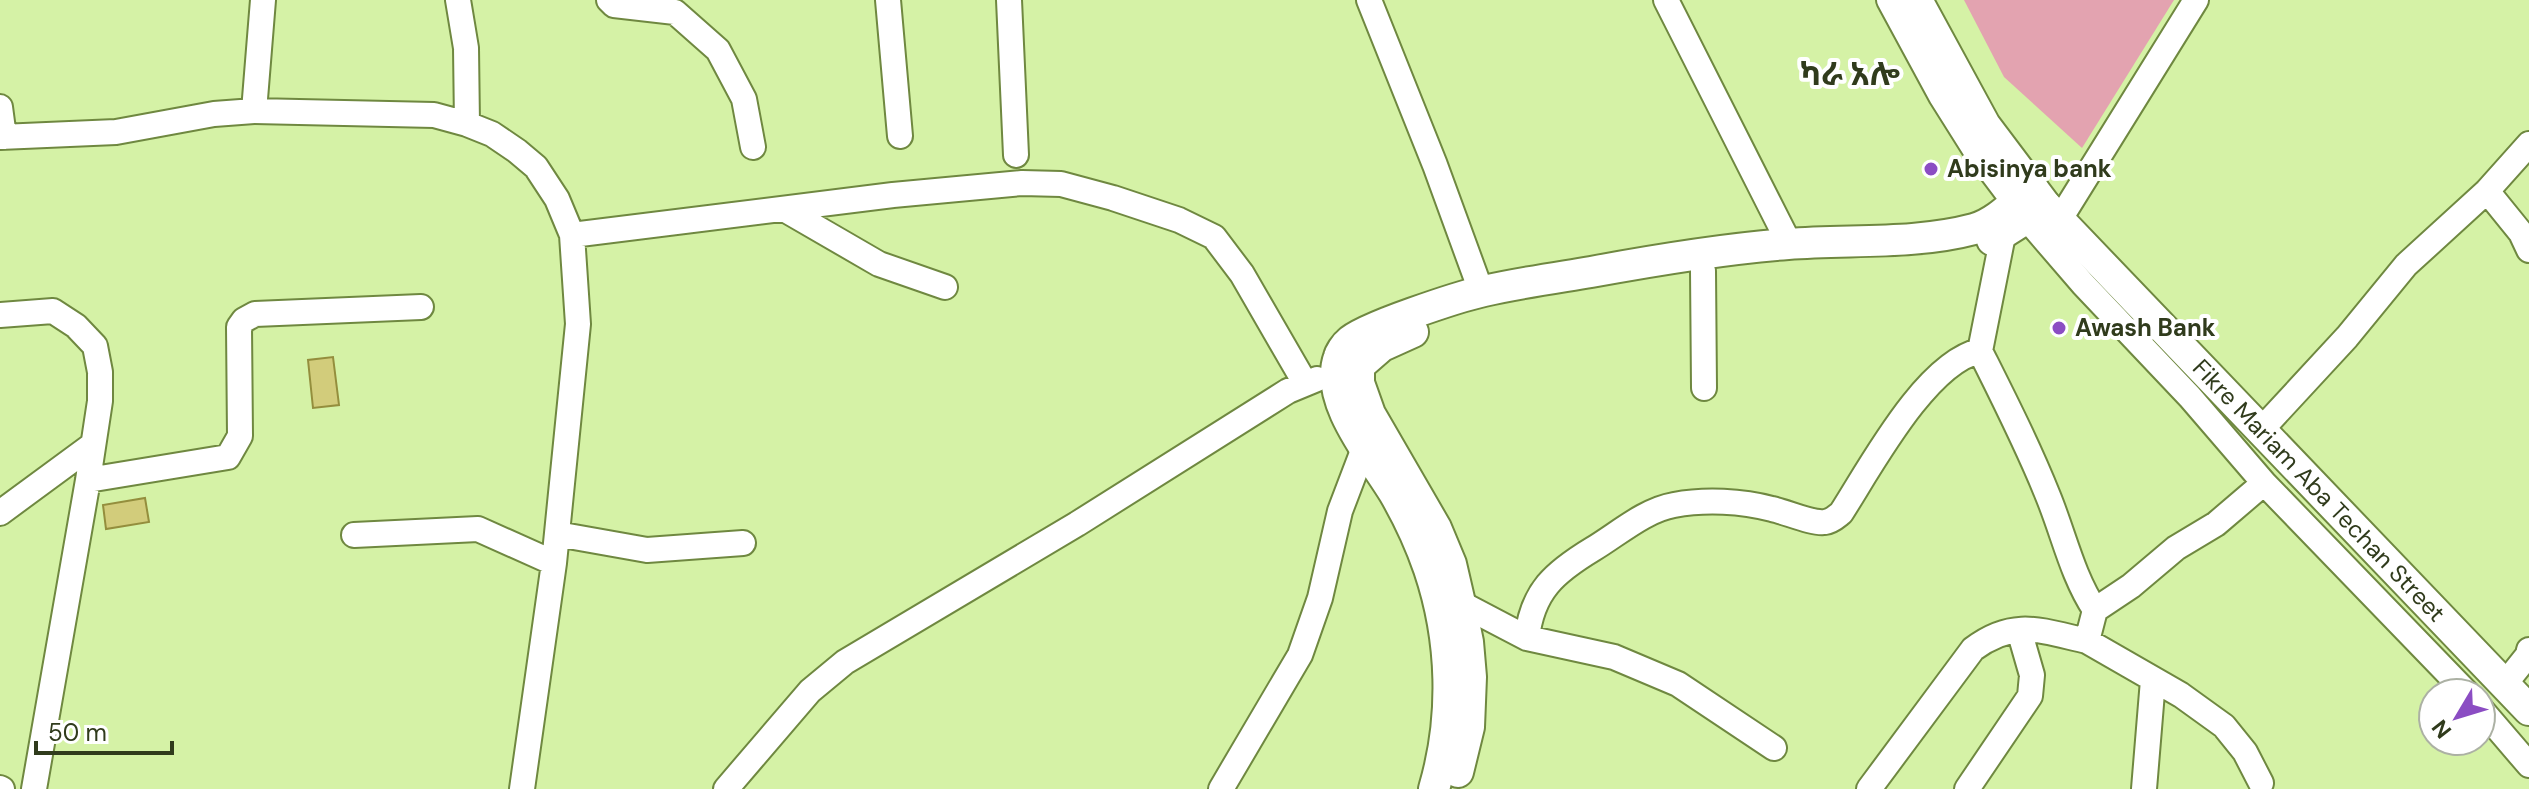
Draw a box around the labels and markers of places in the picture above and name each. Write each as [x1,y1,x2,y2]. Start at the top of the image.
place label: Abisinya bank [1947,153,2112,184]
marker: Abisinya bank [1922,160,1940,178]
place label: Awash Bank [2075,312,2216,343]
marker: Awash Bank [2050,319,2068,337]

